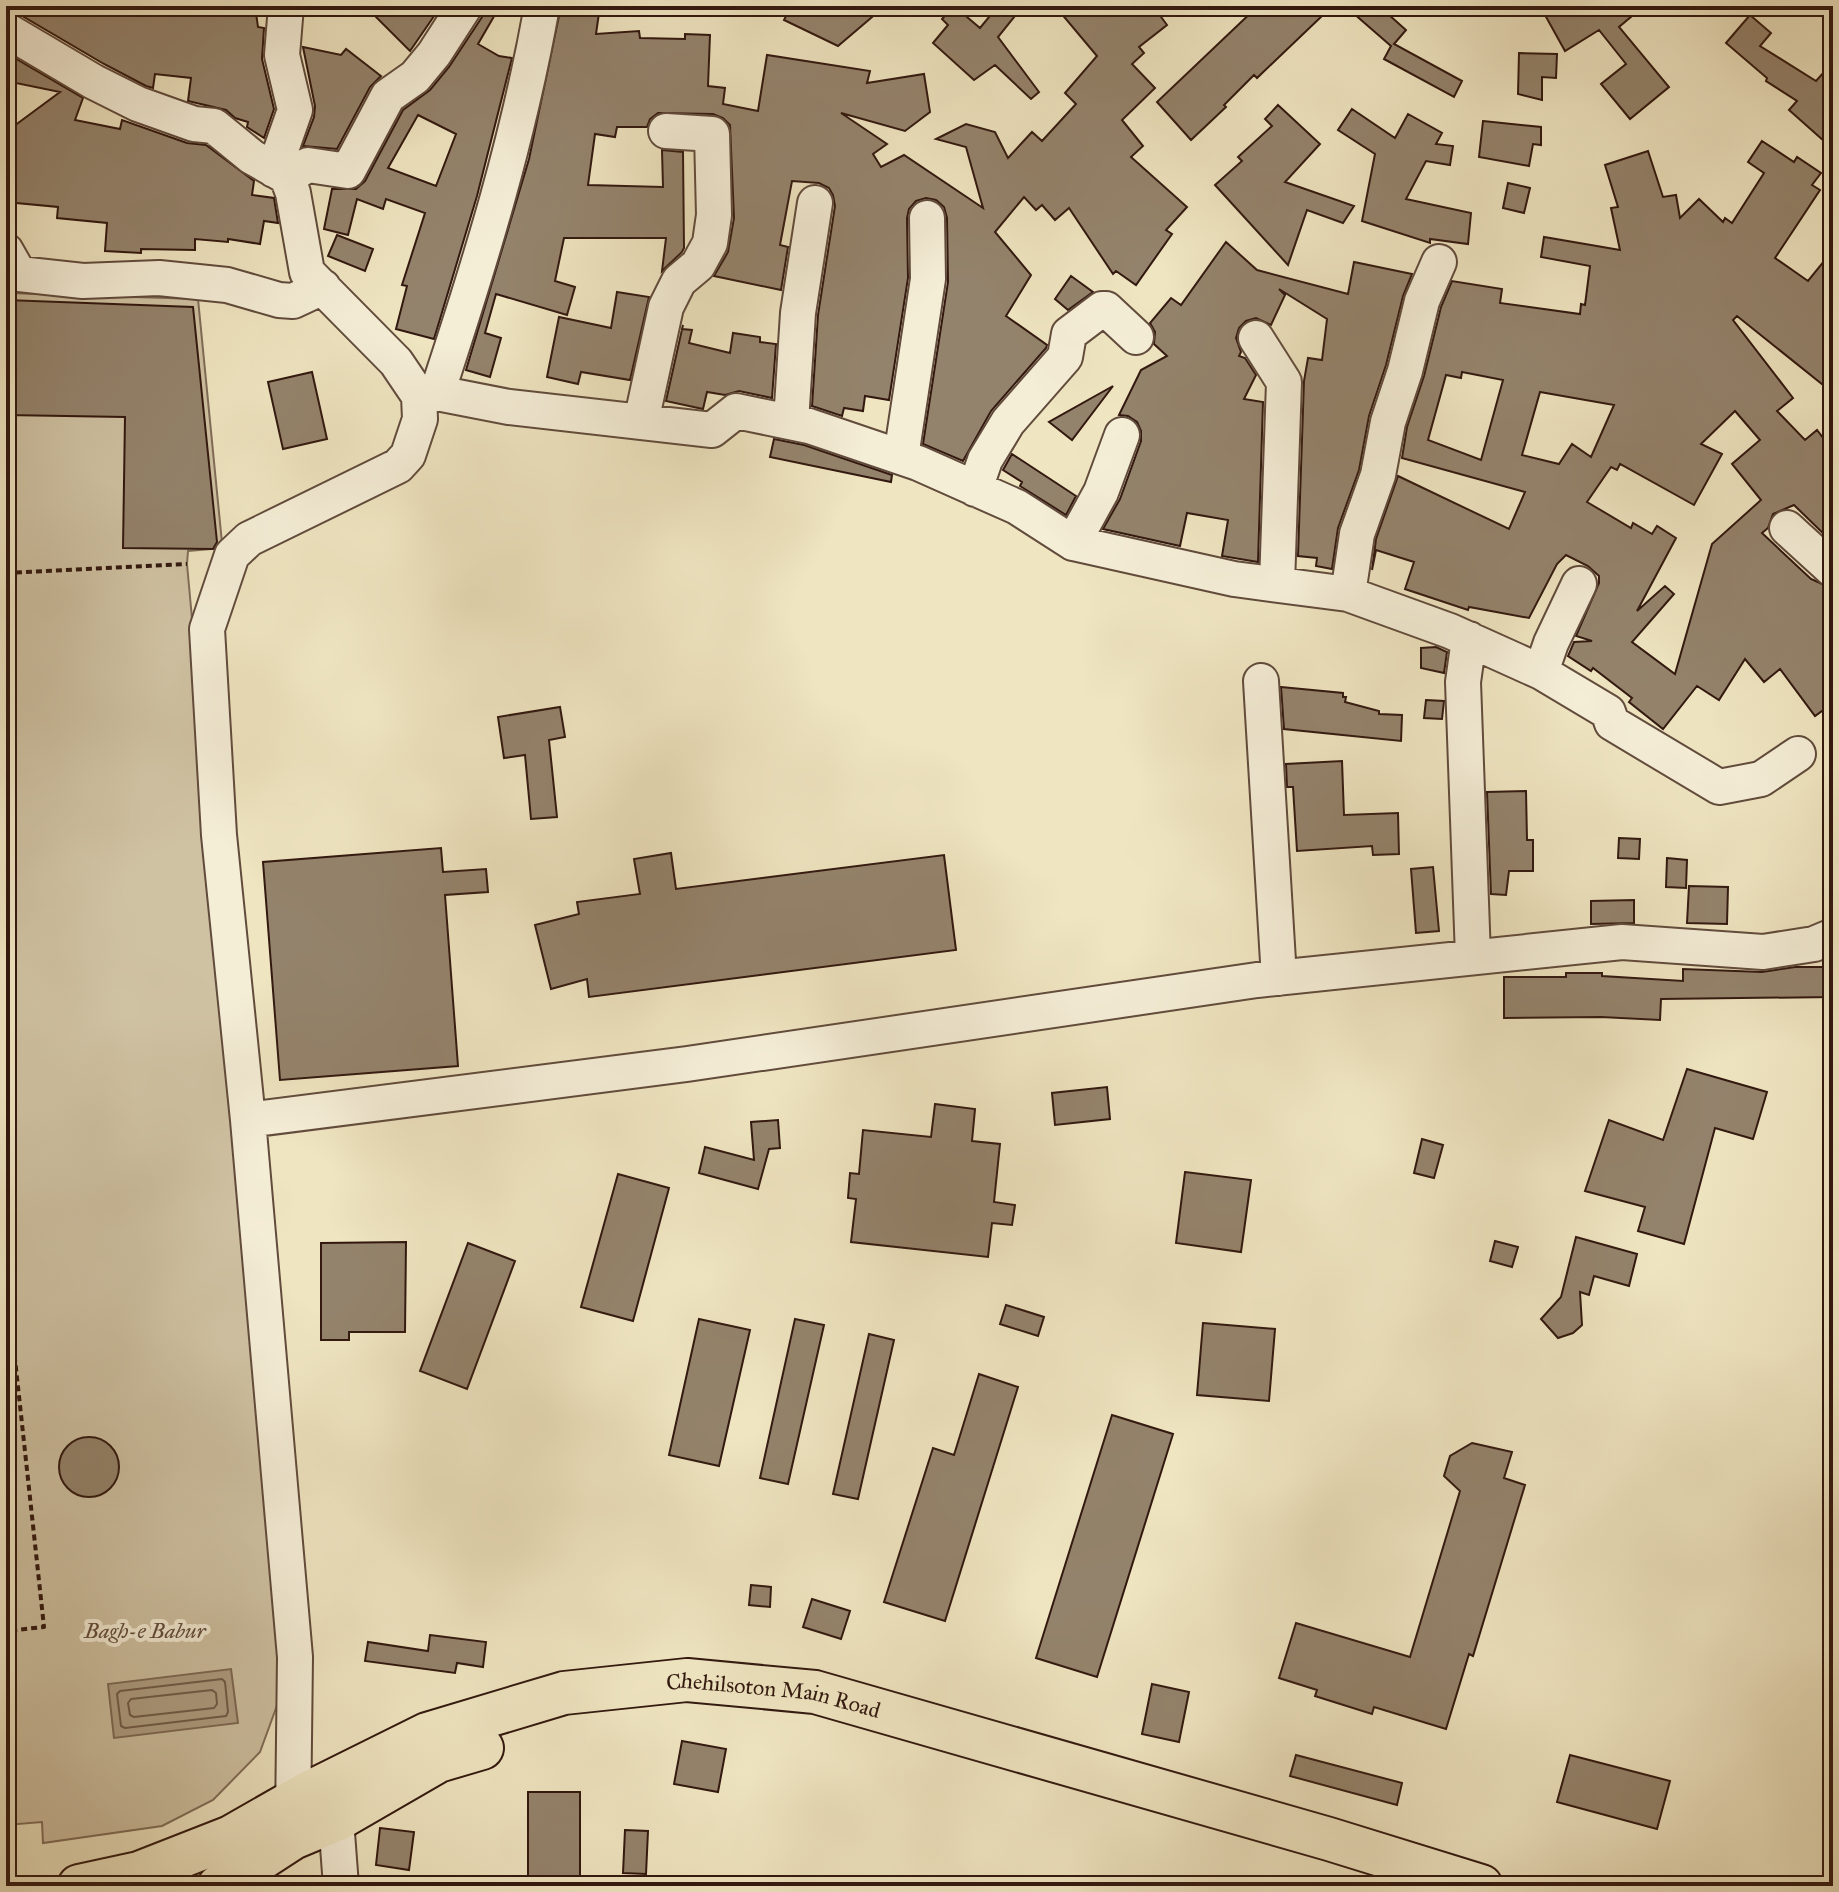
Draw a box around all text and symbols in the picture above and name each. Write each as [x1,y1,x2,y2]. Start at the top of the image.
park label: Bagh-e Babur [83,1617,208,1644]
street label: Chehilsoton Main Road [665,1666,884,1724]

